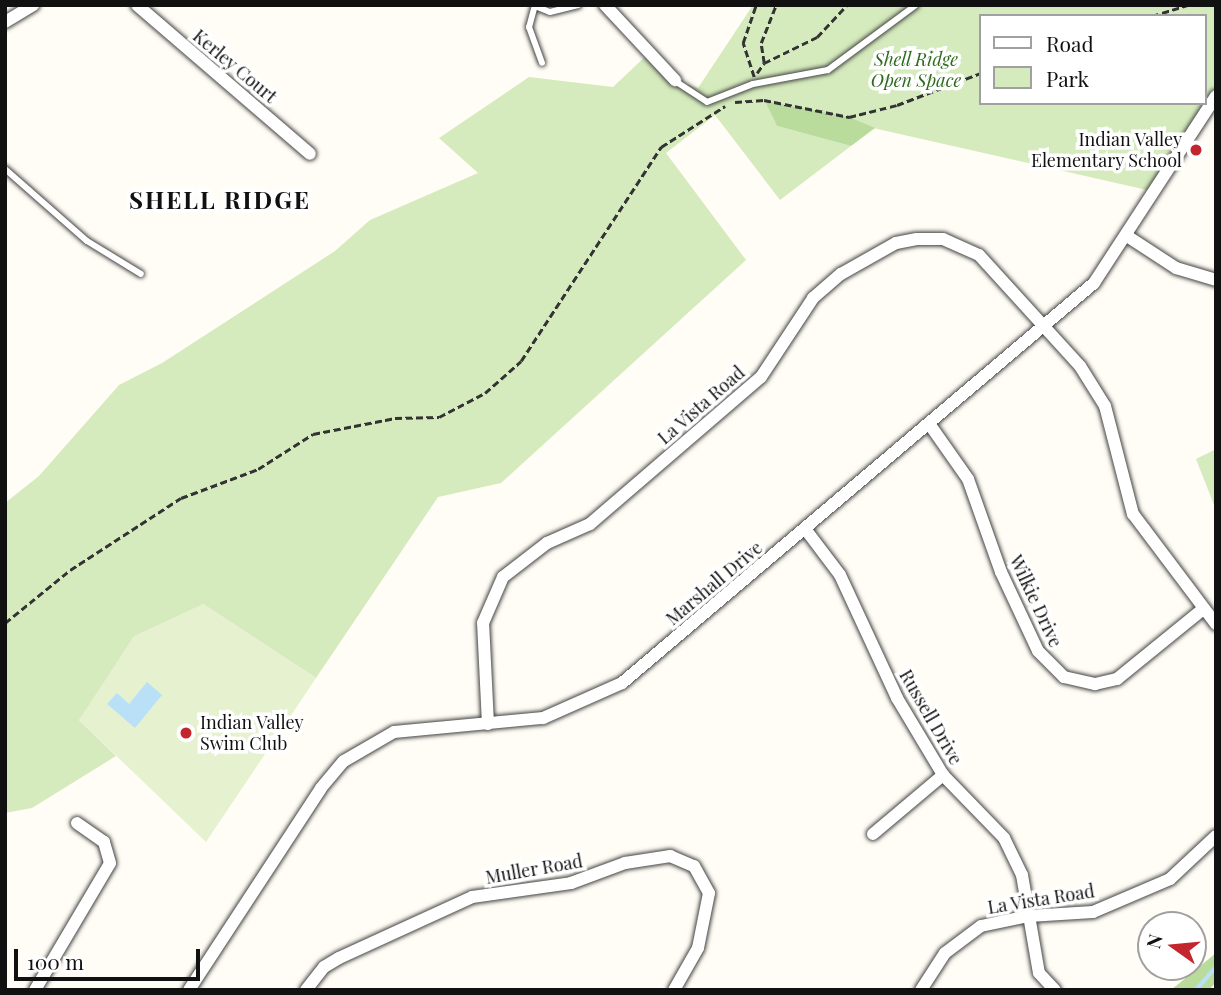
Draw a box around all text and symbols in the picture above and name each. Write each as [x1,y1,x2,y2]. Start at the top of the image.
legend [979,14,1207,105]
street label: Kerley Court [189,25,281,107]
text: Road [1046,29,1094,57]
park label: Shell Ridge Open Space [871,49,961,92]
text: Park [1046,64,1089,92]
place label: Indian Valley Elementary School [1030,129,1182,172]
marker: Indian Valley Elementary School [1188,142,1204,158]
district label: SHELL RIDGE [130,186,310,214]
street label: La Vista Road [653,361,749,449]
street label: Marshall Drive [661,536,767,630]
street label: Wilkie Drive [1005,552,1067,650]
street label: Russell Drive [895,666,967,768]
place label: Indian Valley Swim Club [200,712,304,754]
marker: Indian Valley Swim Club [178,725,194,741]
street label: Muller Road [484,850,584,888]
street label: La Vista Road [986,880,1096,918]
north arrow [1137,911,1207,981]
text: N [1139,931,1168,951]
scale bar [18,936,203,980]
text: 100 m [27,947,84,975]

